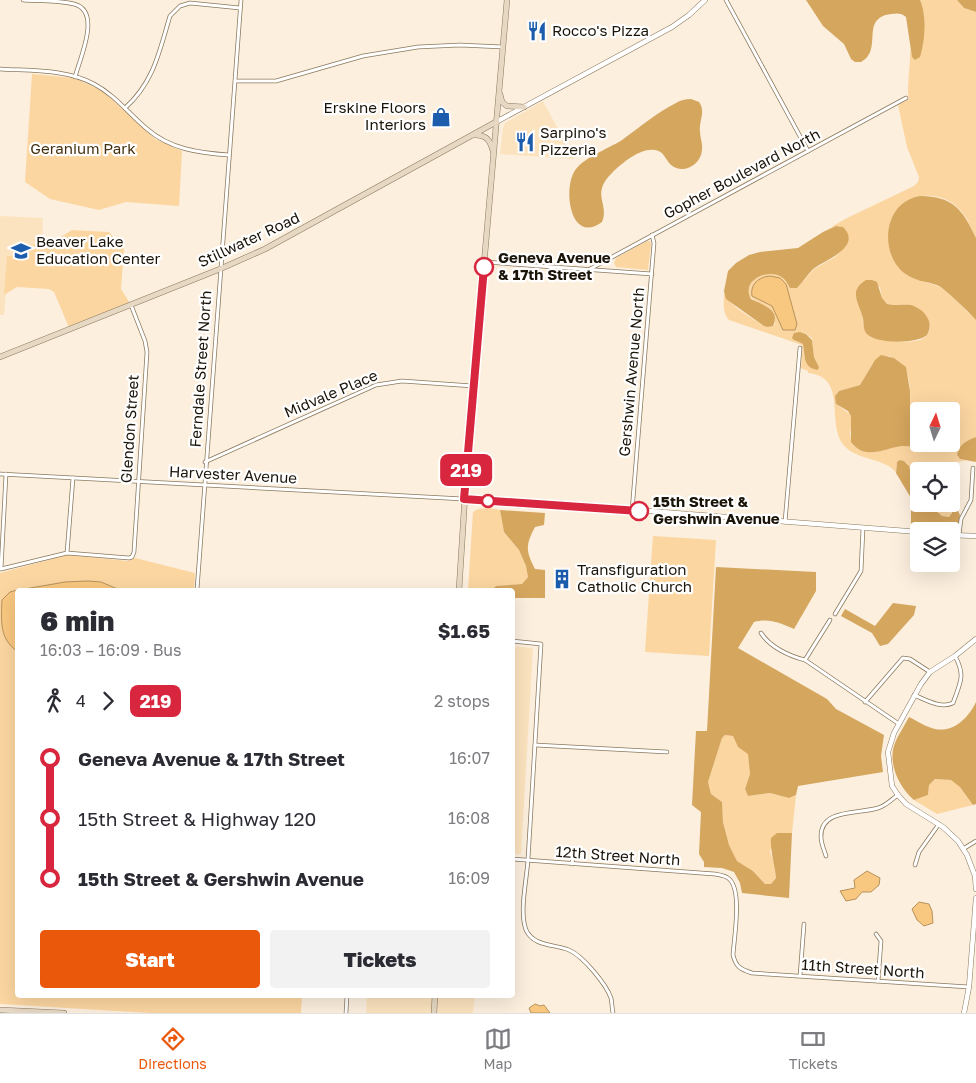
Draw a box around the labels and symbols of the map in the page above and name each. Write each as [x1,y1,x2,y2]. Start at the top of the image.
restaurant icon: Rocco's Pizza [526,20,548,42]
place label: Rocco's Pizza [552,21,649,39]
place label: Erskine Floors Interiors [324,98,426,133]
shop icon: Erskine Floors Interiors [430,106,452,128]
place label: Sarpino's Pizzeria [540,123,607,158]
street label: Gopher Boulevard North [660,124,823,222]
restaurant icon: Sarpino's Pizzeria [514,131,536,153]
park label: Geranium Park [30,139,136,157]
street label: Stillwater Road [195,208,302,270]
place label: Beaver Lake Education Center [36,232,160,267]
school or university icon: Beaver Lake Education Center [10,240,32,262]
place label: Geneva Avenue & 17th Street [498,248,611,283]
marker: Geneva Avenue & 17th Street [474,257,494,277]
street label: Gershwin Avenue North [615,287,647,457]
street label: Ferndale Street North [186,290,214,448]
street label: Midvale Place [281,365,380,421]
street label: Glendon Street [116,374,142,484]
north arrow [910,402,960,452]
line badge: 219 [437,454,495,486]
street label: Harvester Avenue [169,462,298,486]
place label: 15th Street & Gershwin Avenue [653,492,780,527]
unlabelled marker [481,494,495,508]
marker: 15th Street & Gershwin Avenue [629,501,649,521]
place label: Transfiguration Catholic Church [577,560,692,595]
building icon: Transfiguration Catholic Church [551,568,573,590]
street label: 12th Street North [555,842,681,868]
street label: 11th Street North [801,955,925,981]

